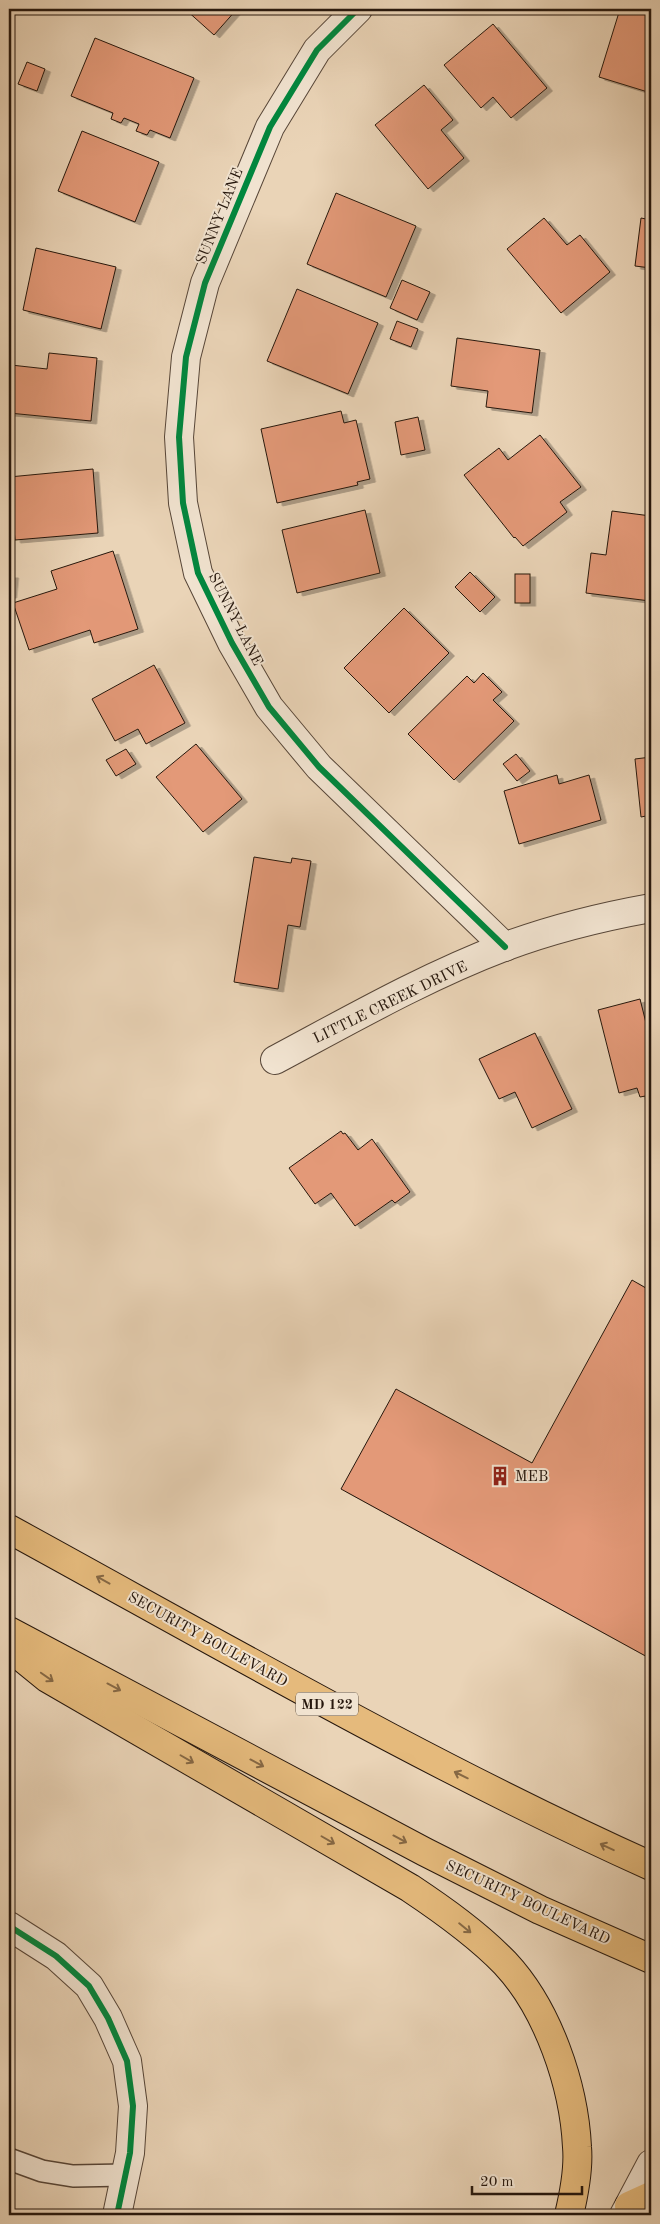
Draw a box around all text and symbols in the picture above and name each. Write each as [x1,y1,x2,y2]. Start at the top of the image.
street label: SUNNY LANE [194,166,247,267]
street label: SUNNY LANE [205,571,265,669]
street label: LITTLE CREEK DRIVE [311,959,470,1047]
building icon: MEB [489,1465,511,1487]
place label: MEB [515,1470,548,1485]
one-way arrow [96,1575,110,1585]
street label: SECURITY BOULEVARD [125,1590,290,1690]
one-way arrow [40,1672,54,1682]
one-way arrow [106,1682,120,1692]
road number: MD 122 [296,1692,358,1716]
one-way arrow [180,1754,195,1764]
one-way arrow [249,1759,264,1768]
one-way arrow [454,1770,469,1779]
one-way arrow [393,1834,408,1844]
one-way arrow [321,1836,335,1846]
one-way arrow [600,1841,615,1851]
street label: SECURITY BOULEVARD [443,1859,612,1948]
one-way arrow [458,1922,471,1933]
scale bar [472,2164,582,2196]
text: 20 m [480,2175,514,2190]

